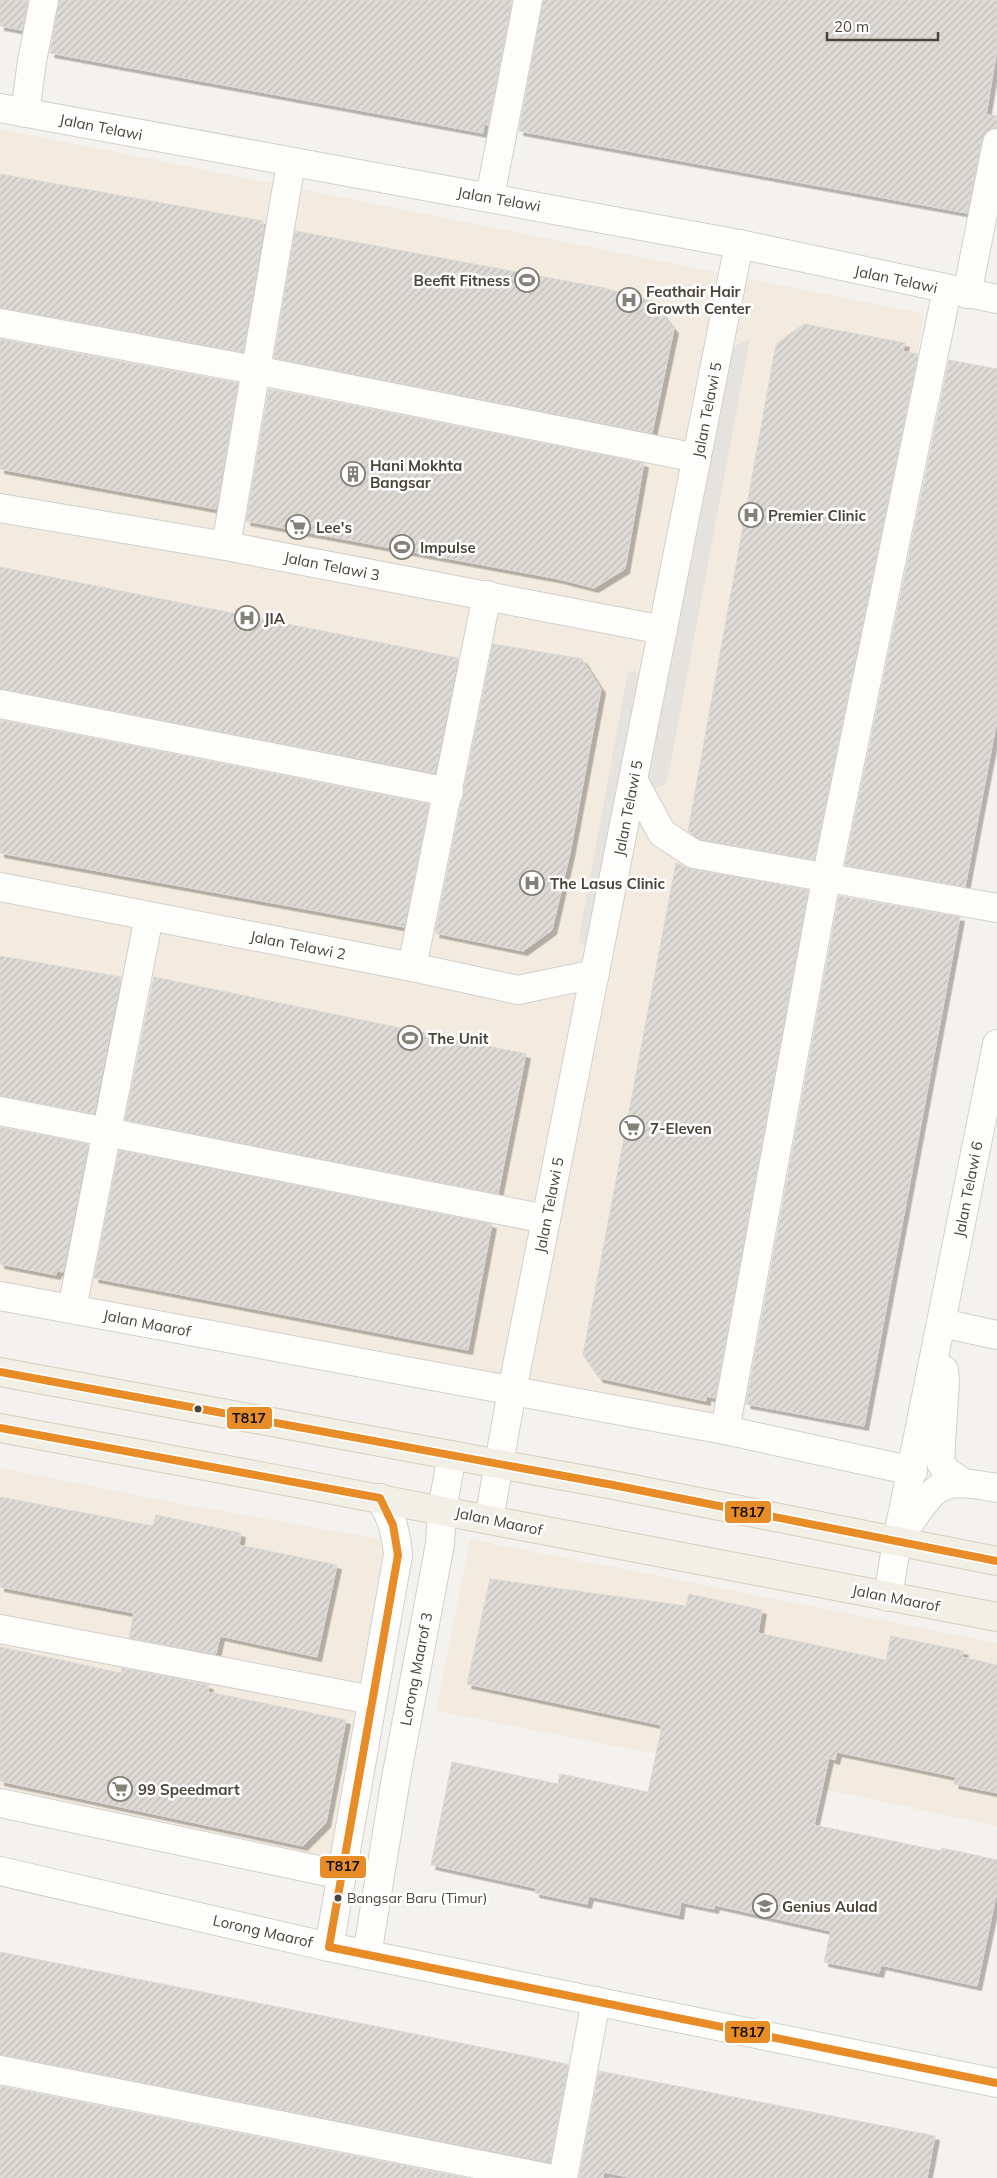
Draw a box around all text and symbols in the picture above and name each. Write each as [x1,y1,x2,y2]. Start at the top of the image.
scale bar [827,10,938,42]
text: 20 m [834,17,869,36]
street label: Jalan Telawi [58,110,144,144]
street label: Jalan Telawi [456,182,542,216]
street label: Jalan Telawi [853,261,939,297]
sports icon: Beefit Fitness [514,267,540,293]
place label: Beefit Fitness [414,271,510,290]
place label: Feathair Hair Growth Center [646,282,751,318]
hospital icon: Feathair Hair Growth Center [616,287,642,313]
street label: Jalan Telawi 5 [688,360,726,460]
place label: Hani Mokhta Bangsar [370,456,462,492]
building icon: Hani Mokhta Bangsar [340,461,366,487]
hospital icon: Premier Clinic [738,502,764,528]
place label: Premier Clinic [768,506,867,525]
supermarket icon: Lee's [285,514,311,540]
place label: Lee's [316,518,352,537]
sports icon: Impulse [389,534,415,560]
place label: Impulse [420,538,476,557]
street label: Jalan Telawi 3 [282,547,382,585]
hospital icon: JIA [234,605,260,631]
place label: JIA [264,609,286,628]
street label: Jalan Telawi 5 [609,758,647,858]
hospital icon: The Lasus Clinic [519,870,545,896]
place label: The Lasus Clinic [550,874,666,893]
street label: Jalan Telawi 2 [248,926,348,964]
sports icon: The Unit [397,1025,423,1051]
place label: The Unit [428,1029,489,1048]
supermarket icon: 7-Eleven [619,1115,645,1141]
place label: 7-Eleven [650,1119,712,1138]
street label: Jalan Telawi 6 [949,1139,987,1239]
street label: Jalan Telawi 5 [530,1155,568,1255]
street label: Jalan Maarof [102,1305,193,1341]
unlabelled marker [193,1404,203,1414]
line badge: T817 [226,1406,273,1430]
text: T817 [232,1409,266,1427]
line badge: T817 [724,1500,772,1524]
street label: Jalan Maarof [453,1502,545,1540]
text: T817 [731,1503,765,1521]
street label: Jalan Maarof [851,1580,942,1616]
street label: Lorong Maarof 3 [396,1611,436,1727]
supermarket icon: 99 Speedmart [107,1776,133,1802]
place label: 99 Speedmart [138,1780,240,1799]
line badge: T817 [319,1855,367,1879]
text: T817 [326,1857,360,1875]
place label: Bangsar Baru (Timur) [347,1889,487,1907]
marker: Bangsar Baru (Timur) [333,1893,343,1903]
school or university icon: Genius Aulad [752,1893,778,1919]
place label: Genius Aulad [782,1897,878,1916]
street label: Lorong Maarof [211,1910,316,1952]
line badge: T817 [724,2020,771,2044]
text: T817 [731,2023,765,2041]

